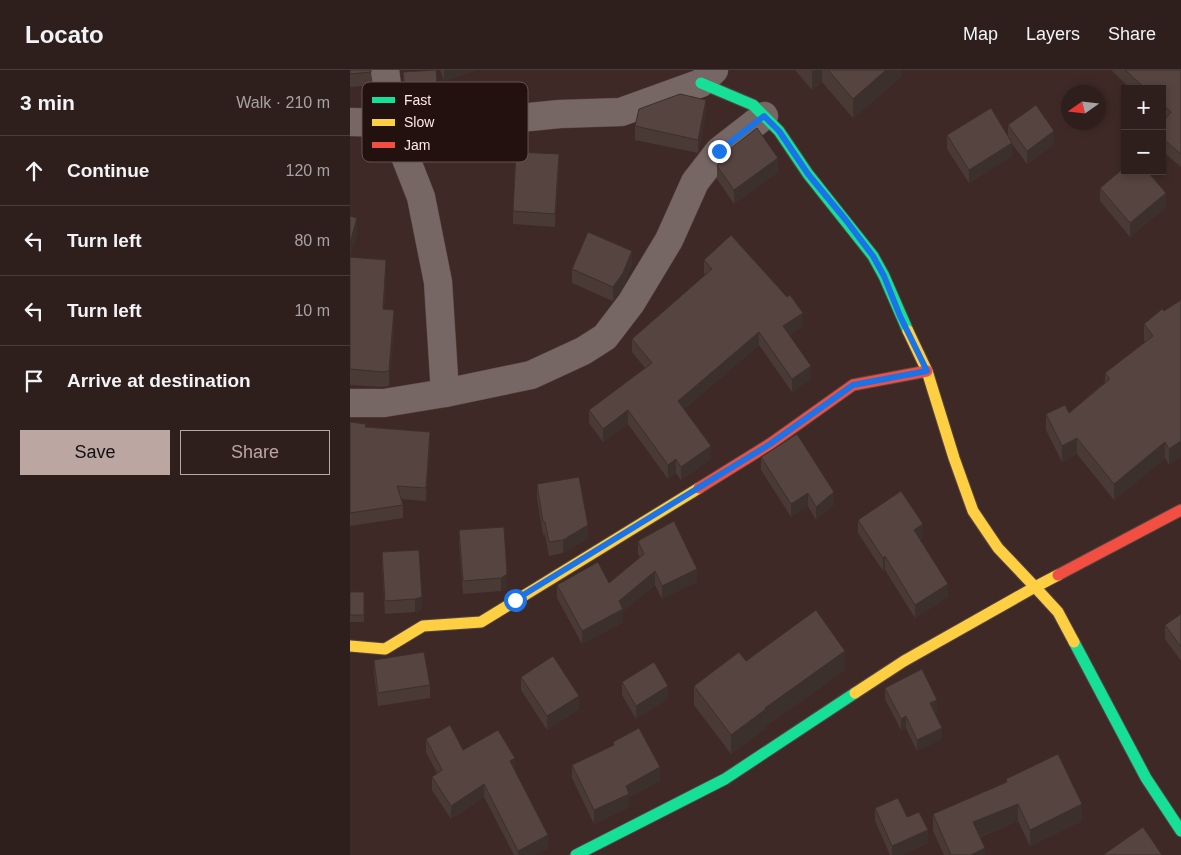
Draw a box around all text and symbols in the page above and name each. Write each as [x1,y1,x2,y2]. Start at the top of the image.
text: Locato [25,21,104,48]
text: Map [963,24,998,44]
text: Layers [1026,24,1080,44]
text: Share [1108,24,1156,44]
legend [362,82,528,162]
north arrow [1061,85,1106,130]
map controls [1121,85,1166,175]
button: + [1121,85,1166,130]
text: 3 min [20,91,75,114]
text: Fast [404,92,431,108]
text: Walk · 210 m [236,94,330,111]
text: Slow [404,114,435,130]
button: − [1121,130,1166,175]
text: Jam [404,137,430,153]
route end [708,140,731,163]
icon: ahead [20,157,48,185]
text: Continue [67,160,149,181]
text: 120 m [286,162,330,179]
icon: left [20,227,48,255]
text: Turn left [67,230,142,251]
text: 80 m [294,232,330,249]
icon: left [20,297,48,325]
text: Turn left [67,300,142,321]
text: 10 m [294,302,330,319]
icon: arrive [20,367,48,395]
text: Arrive at destination [67,370,251,391]
button: Save [20,430,170,475]
button: Share [180,430,330,475]
route start [504,589,527,612]

